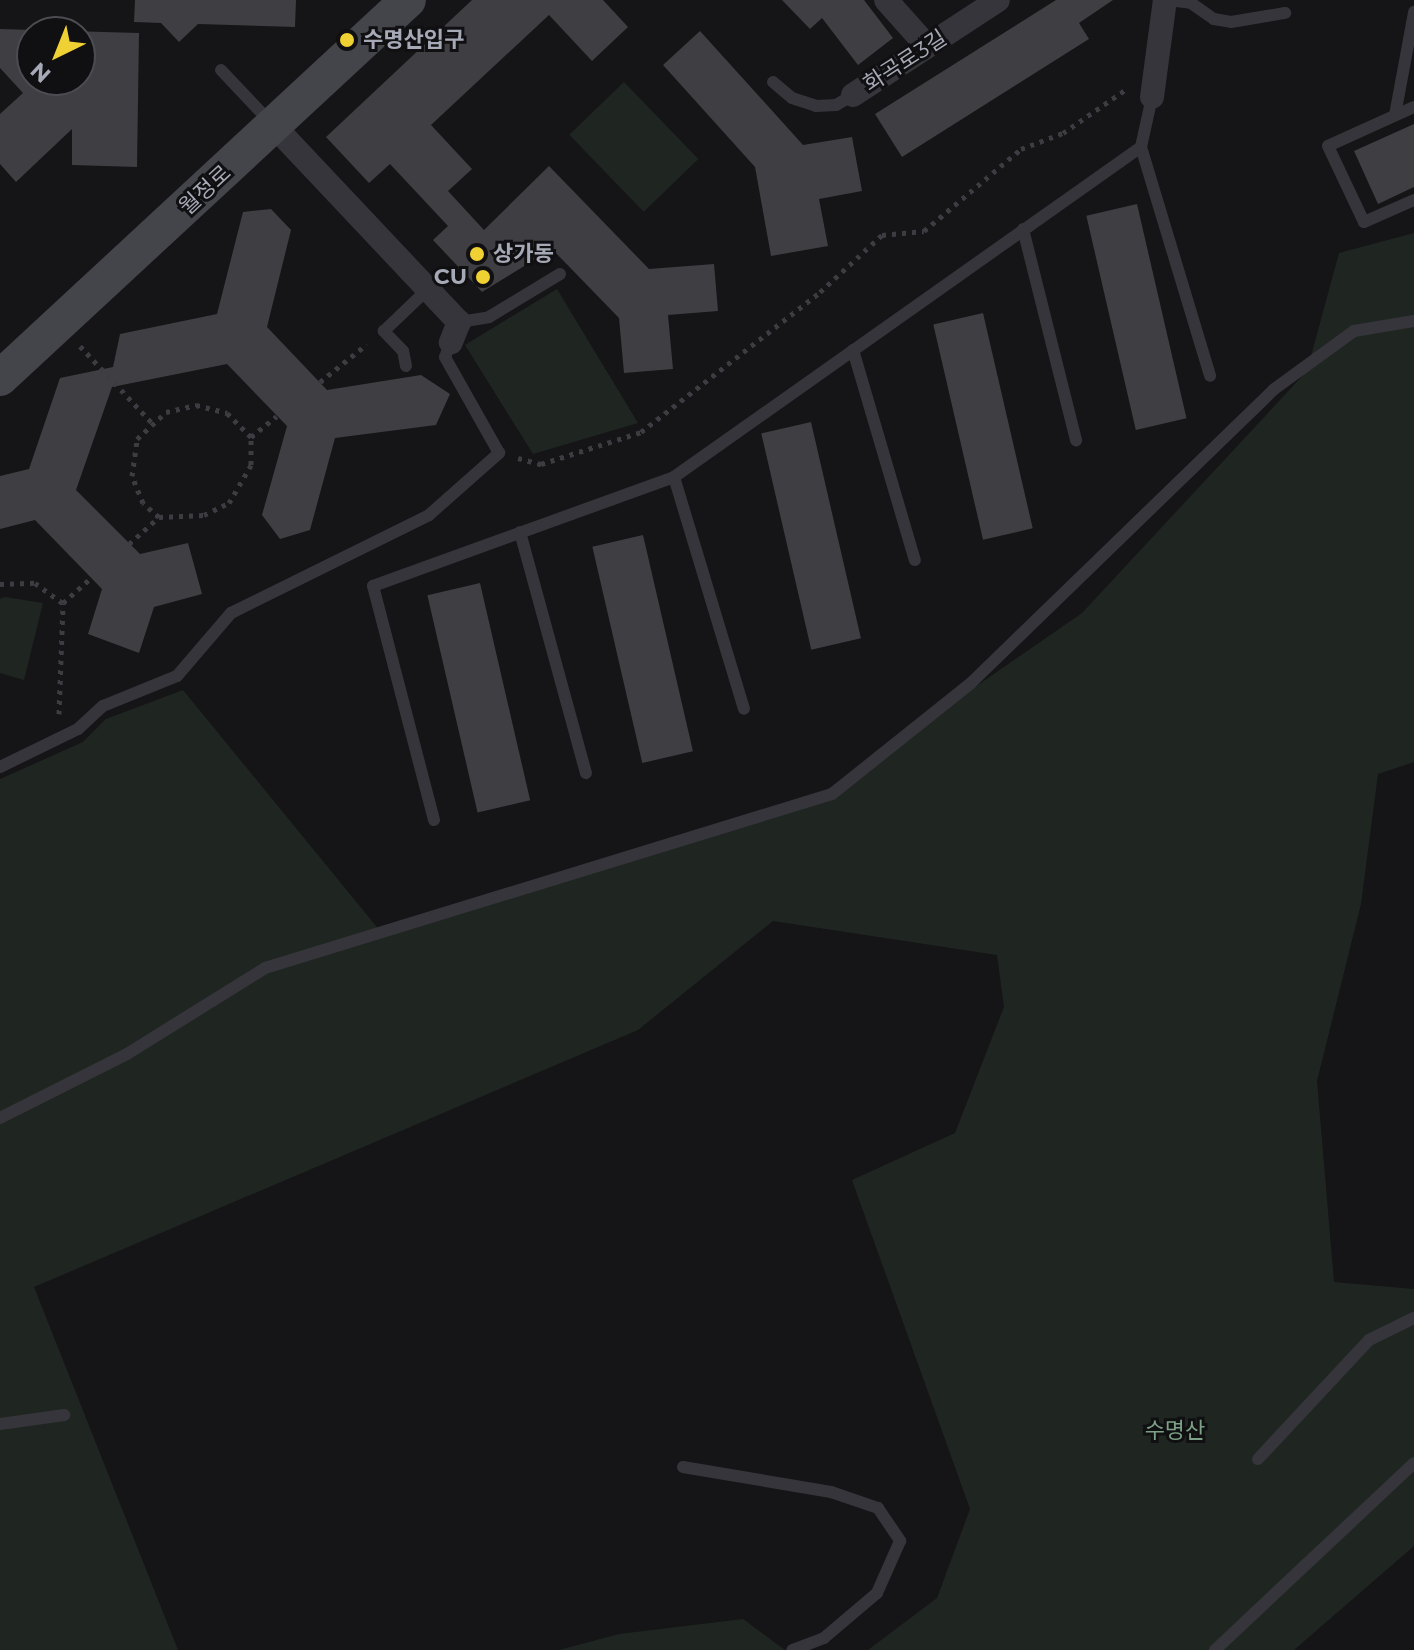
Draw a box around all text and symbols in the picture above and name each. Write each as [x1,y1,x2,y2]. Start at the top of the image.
north arrow [16,16,96,96]
street label: 화곡로3길 [859,25,951,97]
place label: 수명산입구 [363,27,464,53]
marker: 수명산입구 [338,31,356,49]
text: N [25,57,56,88]
street label: 월정로 [174,160,236,220]
place label: 상가동 [493,241,554,267]
marker: 상가동 [468,245,486,263]
place label: CU [434,264,467,290]
marker: CU [474,268,492,286]
park label: 수명산 [1145,1418,1205,1444]

